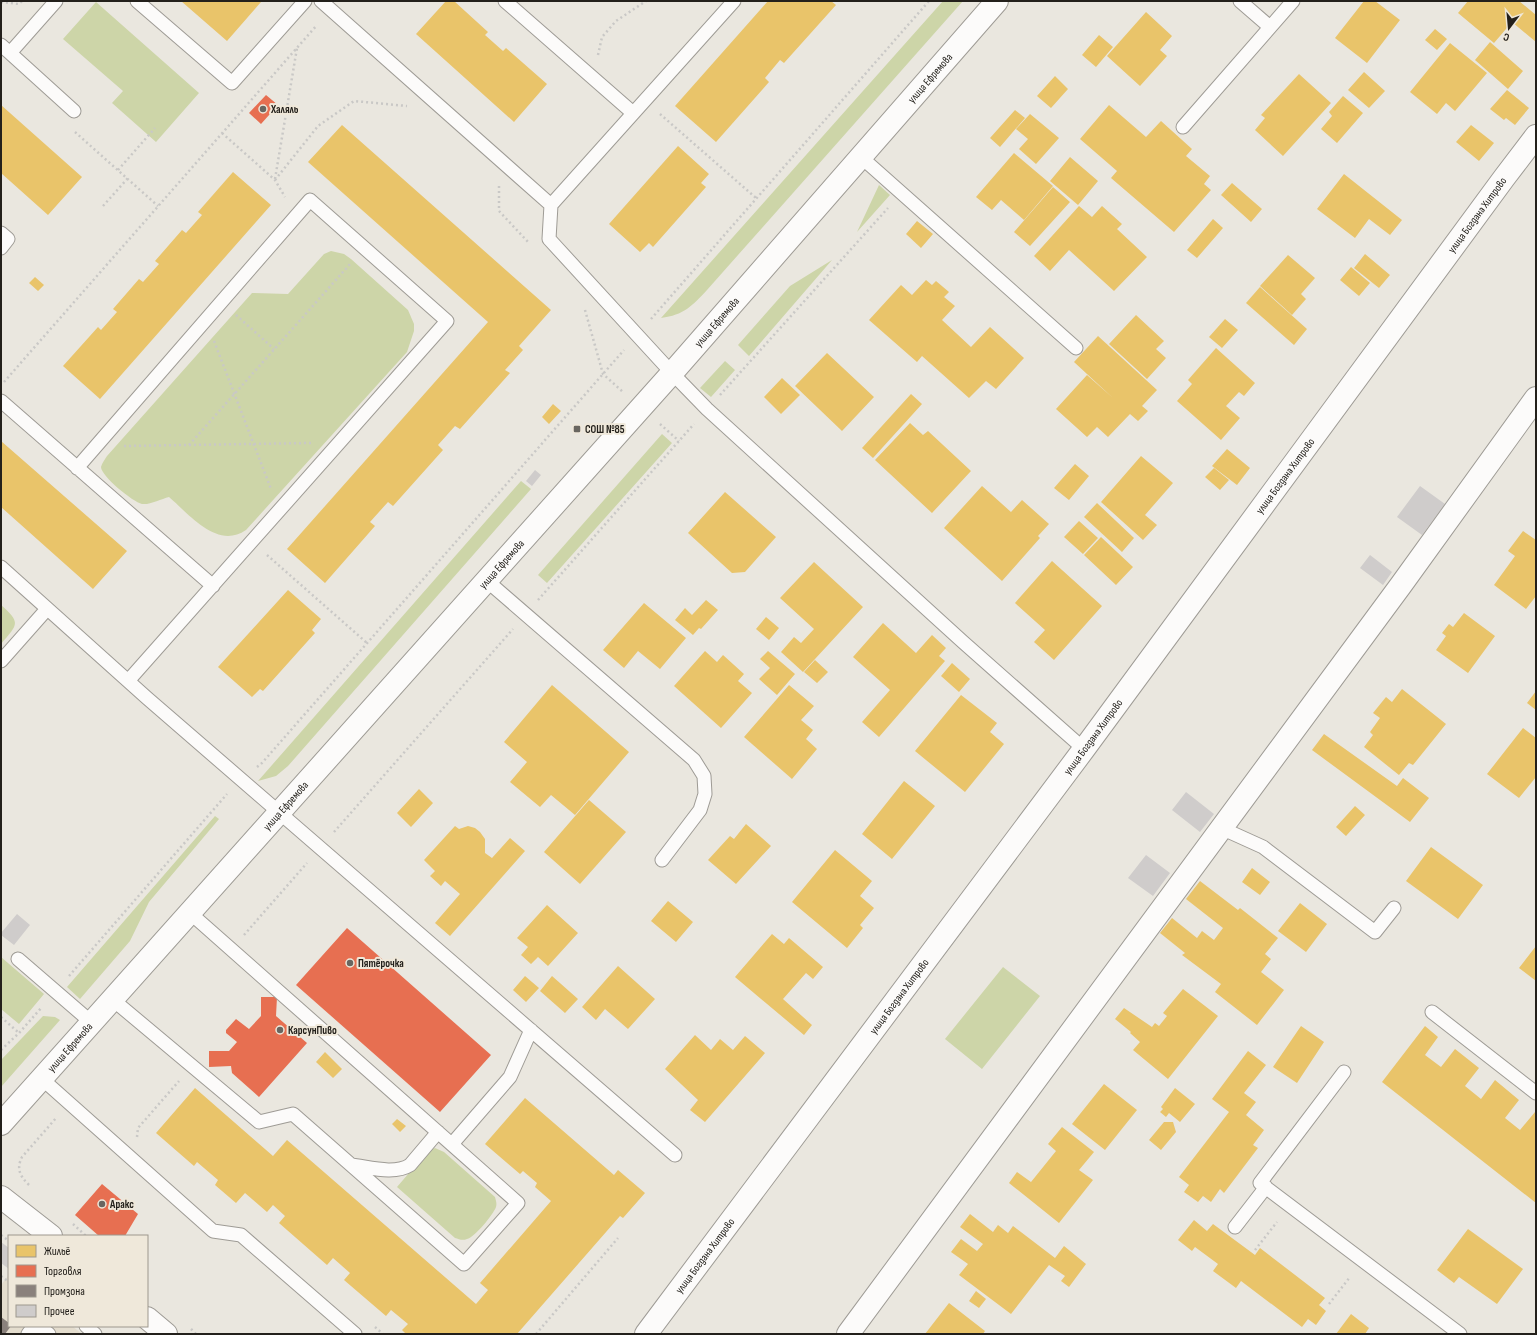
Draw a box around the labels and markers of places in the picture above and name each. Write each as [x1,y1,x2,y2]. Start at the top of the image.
place label: Халяль [270,103,299,116]
marker: Халяль [258,104,268,114]
place label: СОШ №85 [585,423,625,436]
marker: СОШ №85 [572,424,582,434]
place label: Пятёрочка [358,957,404,970]
marker: Пятёрочка [345,958,355,968]
place label: КарсунПиво [288,1024,337,1037]
marker: КарсунПиво [275,1025,285,1035]
place label: Аракc [109,1198,134,1211]
marker: Аракc [97,1199,107,1209]

